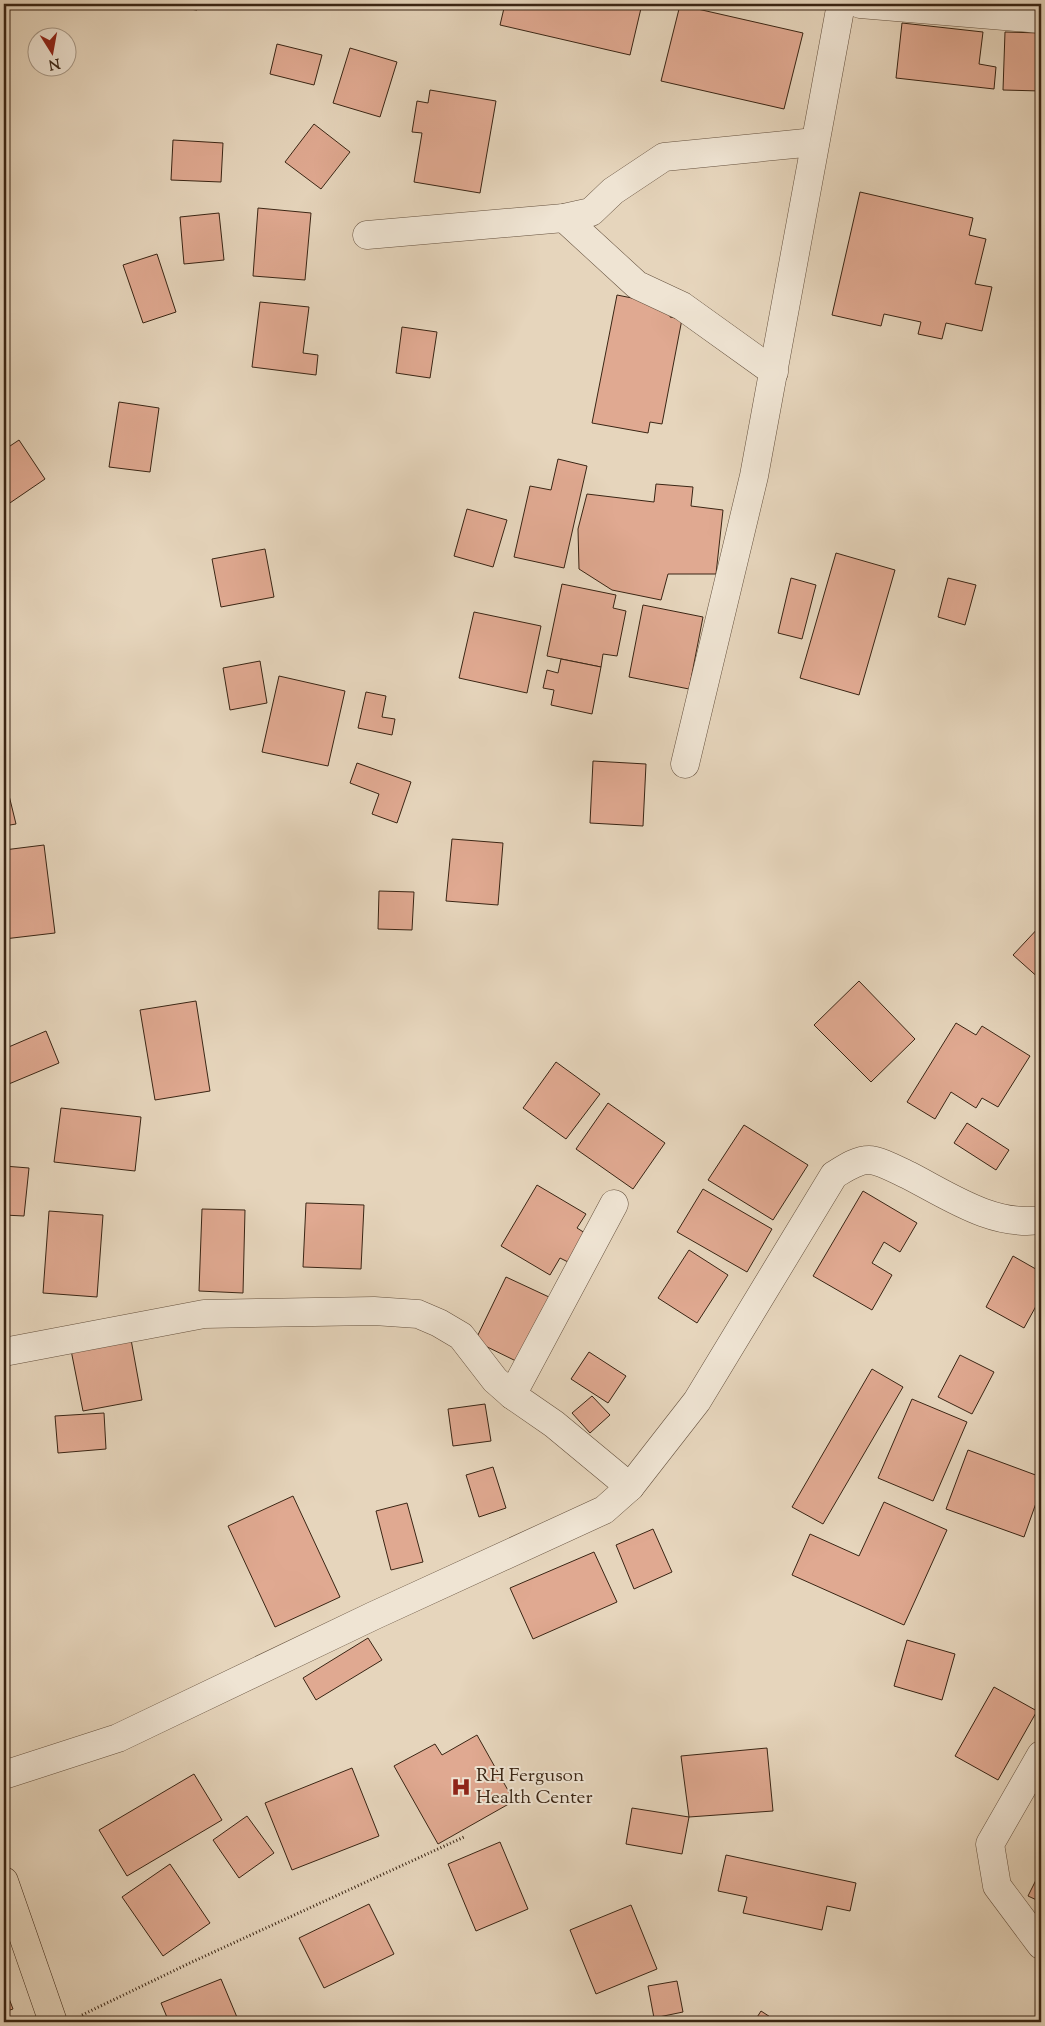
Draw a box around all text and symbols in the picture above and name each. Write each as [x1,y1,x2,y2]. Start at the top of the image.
north arrow [28,28,78,78]
text: N [47,52,61,74]
place label: RH Ferguson Health Center [476,1763,593,1812]
hospital icon: RH Ferguson Health Center [450,1776,472,1798]

